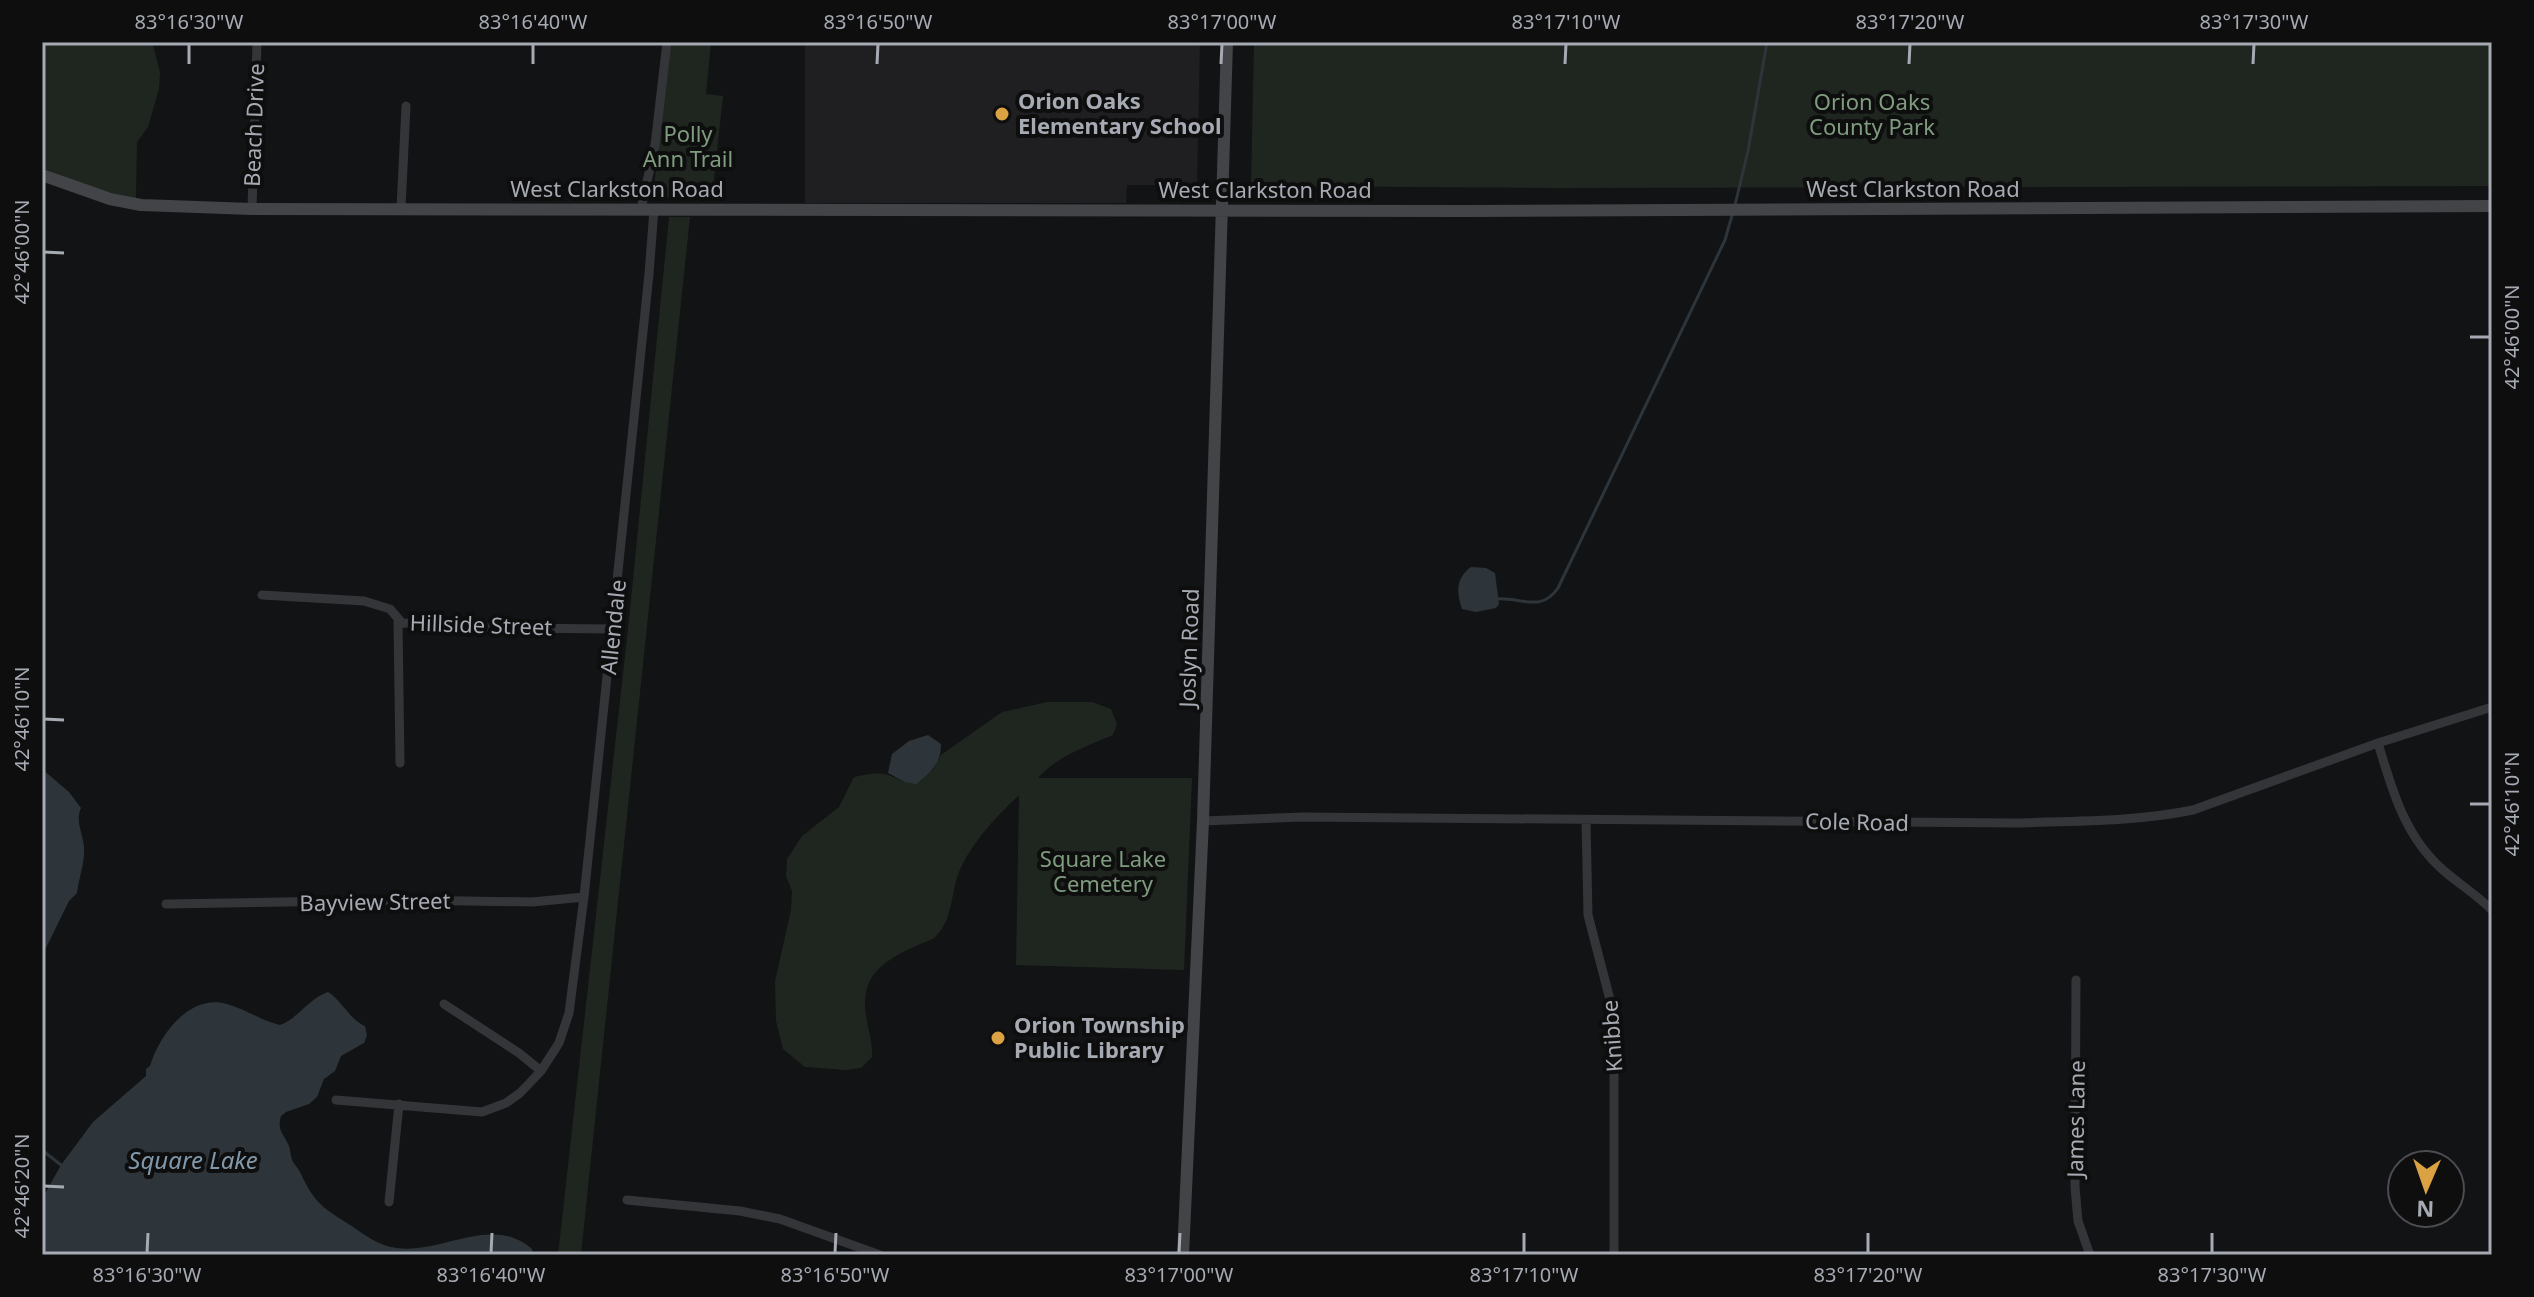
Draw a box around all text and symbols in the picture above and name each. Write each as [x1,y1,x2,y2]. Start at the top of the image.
text: 83°16'30"W [135,8,244,35]
text: 83°16'40"W [479,8,588,35]
text: 83°16'50"W [824,8,933,35]
text: 83°17'00"W [1168,8,1277,35]
text: 83°17'10"W [1512,8,1621,35]
text: 83°17'20"W [1856,8,1965,35]
text: 83°17'30"W [2200,8,2309,35]
street label: Beach Drive [236,63,270,187]
place label: Orion Oaks Elementary School [1018,85,1222,140]
park label: Orion Oaks County Park [1809,86,1935,141]
marker: Orion Oaks Elementary School [993,105,1011,123]
park label: Polly Ann Trail [643,118,733,173]
street label: West Clarkston Road [510,173,724,203]
street label: West Clarkston Road [1806,173,2020,203]
street label: West Clarkston Road [1158,174,1372,204]
text: 42°46'00"N [8,199,35,305]
text: 42°46'00"N [2498,284,2525,390]
street label: Allendale [592,578,632,676]
street label: Joslyn Road [1171,588,1205,710]
street label: Hillside Street [409,607,553,641]
text: 42°46'10"N [8,666,35,772]
text: 42°46'10"N [2498,751,2525,857]
street label: Cole Road [1805,805,1909,837]
park label: Square Lake Cemetery [1040,843,1166,898]
street label: Bayview Street [299,885,451,917]
street label: Knibbe [1594,999,1628,1073]
place label: Orion Township Public Library [1014,1009,1185,1064]
marker: Orion Township Public Library [989,1029,1007,1047]
street label: James Lane [2059,1060,2091,1180]
text: 42°46'20"N [8,1133,35,1239]
water label: Square Lake [128,1143,258,1176]
north arrow [2386,1149,2466,1229]
text: N [2416,1195,2435,1225]
text: 83°16'30"W [93,1261,202,1288]
text: 83°16'40"W [437,1261,546,1288]
text: 83°16'50"W [781,1261,890,1288]
text: 83°17'00"W [1125,1261,1234,1288]
text: 83°17'10"W [1470,1261,1579,1288]
text: 83°17'20"W [1814,1261,1923,1288]
text: 83°17'30"W [2158,1261,2267,1288]

